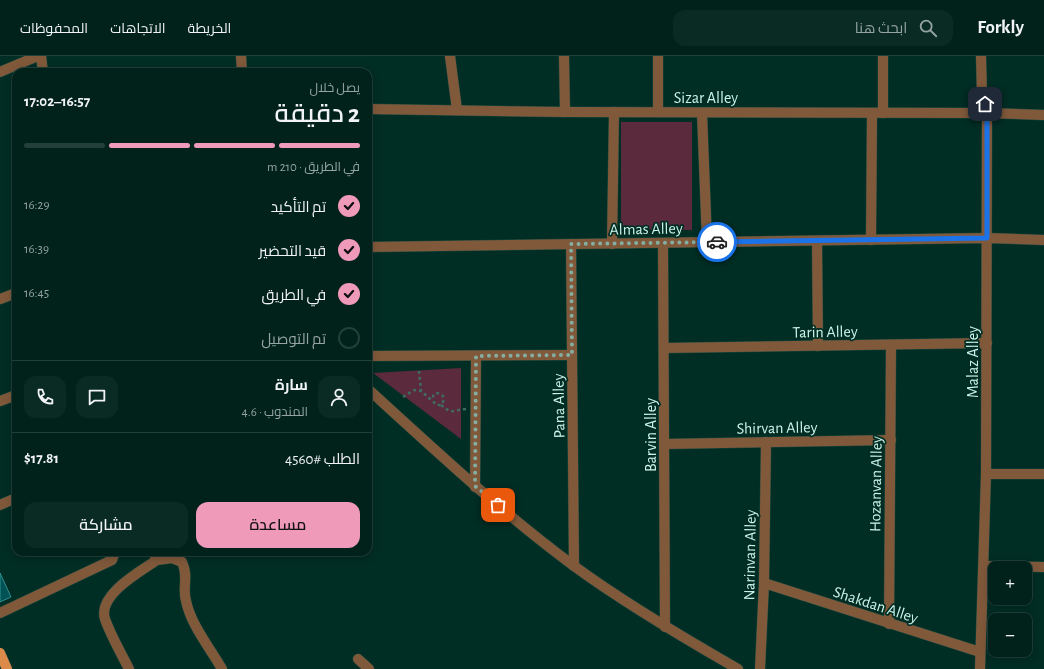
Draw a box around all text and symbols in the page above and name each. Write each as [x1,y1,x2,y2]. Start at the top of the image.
search box [673,10,953,46]
icon: search [917,17,939,39]
text: Forkly [977,18,1024,37]
text: ابحث هنا [855,21,907,36]
text: المحفوظات [20,22,88,36]
text: الاتجاهات [110,22,166,36]
text: الخريطة [188,22,231,36]
text: يصل خلال [310,82,360,95]
pin [968,87,1002,121]
street label: Sizar Alley [674,90,738,107]
icon: home [974,93,996,115]
text: 16:57–17:02 [24,94,90,109]
text: 2 دقيقة [275,101,360,127]
text: في الطريق · 210 m [267,161,360,174]
icon: check [338,195,360,217]
text: 16:29 [24,199,50,212]
text: تم التأكيد [271,200,326,215]
street label: Almas Alley [609,220,683,239]
courier [697,222,737,262]
icon: car [706,231,728,253]
icon: check [338,239,360,261]
text: 16:39 [24,243,49,256]
text: قيد التحضير [259,244,326,259]
icon: check [338,283,360,305]
text: 16:45 [24,287,49,300]
text: في الطريق [262,288,326,303]
street label: Tarin Alley [792,323,858,342]
street label: Malaz Alley [965,326,982,398]
text: تم التوصيل [261,332,326,347]
street label: Pana Alley [550,373,569,439]
button: phone [24,376,66,418]
button: chat [76,376,118,418]
button: person [318,376,360,418]
text: سارة [275,378,308,393]
street label: Barvin Alley [643,398,660,472]
text: المندوب · 4.6 [241,406,308,419]
street label: Shirvan Alley [736,419,818,438]
street label: Hozanvan Alley [867,436,886,532]
text: $17.81 [24,451,59,466]
text: الطلب #4560 [285,452,360,467]
pin [481,488,515,522]
icon: bag [487,494,509,516]
button: مشاركة [24,502,188,548]
button: مساعدة [196,502,360,548]
street label: Narinvan Alley [741,509,760,601]
map controls [988,561,1032,657]
button: + [988,561,1032,605]
street label: Shakdan Alley [831,584,920,627]
button: − [988,613,1032,657]

